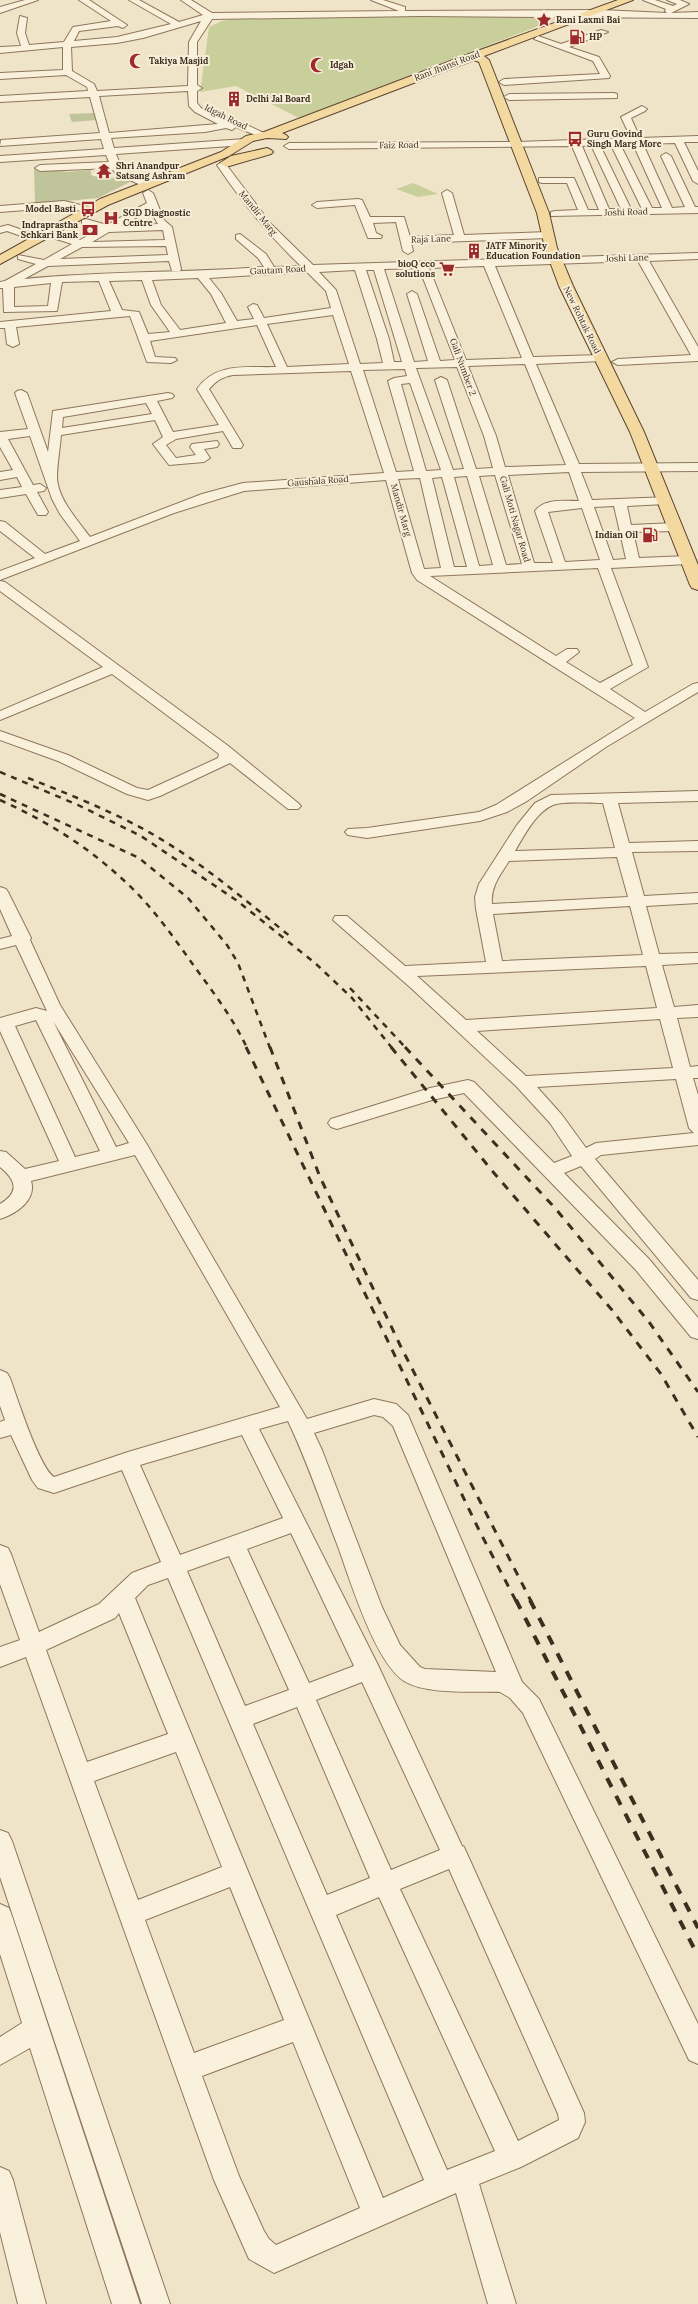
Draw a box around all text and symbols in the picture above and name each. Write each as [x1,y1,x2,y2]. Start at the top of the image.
place icon: Rani Laxmi Bai [535,11,553,29]
place label: Rani Laxmi Bai [556,14,620,25]
fuel station icon: HP [568,28,586,46]
place label: HP [589,31,602,42]
street label: Rani Jhansi Road [412,48,482,83]
mosque icon: Takiya Masjid [128,52,146,70]
place label: Takiya Masjid [149,55,209,66]
mosque icon: Idgah [309,56,327,74]
place label: Idgah [330,59,354,70]
building icon: Delhi Jal Board [225,90,243,108]
place label: Delhi Jal Board [246,93,311,104]
street label: Idgah Road [203,101,250,132]
place label: Guru Govind Singh Marg More [587,128,662,149]
bus stop icon: Guru Govind Singh Marg More [566,130,584,148]
street label: Faiz Road [379,139,419,150]
place label: Shri Anandpur Satsang Ashram [116,160,186,181]
temple icon: Shri Anandpur Satsang Ashram [95,162,113,180]
street label: Mandir Marg [237,188,280,238]
bus stop icon: Model Basti [79,200,97,218]
place label: Model Basti [25,203,76,214]
street label: Joshi Road [603,205,649,218]
place label: SGD Diagnostic Centre [123,207,191,228]
hospital icon: SGD Diagnostic Centre [102,209,120,227]
place label: Indraprastha Sehkari Bank [21,219,79,240]
bank icon: Indraprastha Sehkari Bank [81,221,99,239]
street label: Raja Lane [411,232,451,245]
place label: JATF Minority Education Foundation [486,240,581,261]
building icon: JATF Minority Education Foundation [465,242,483,260]
street label: Joshi Lane [604,251,649,264]
place label: bioQ eco solutions [395,258,436,279]
supermarket icon: bioQ eco solutions [438,260,456,278]
street label: Gautam Road [250,263,307,276]
street label: New Rohtak Road [561,284,604,356]
street label: Gali Number 2 [448,337,479,397]
street label: Gaushala Road [287,473,350,488]
street label: Gali Moti Nagar Road [498,475,533,564]
street label: Mandir Marg [389,482,415,538]
fuel station icon: Indian Oil [641,526,659,544]
place label: Indian Oil [595,529,638,540]

